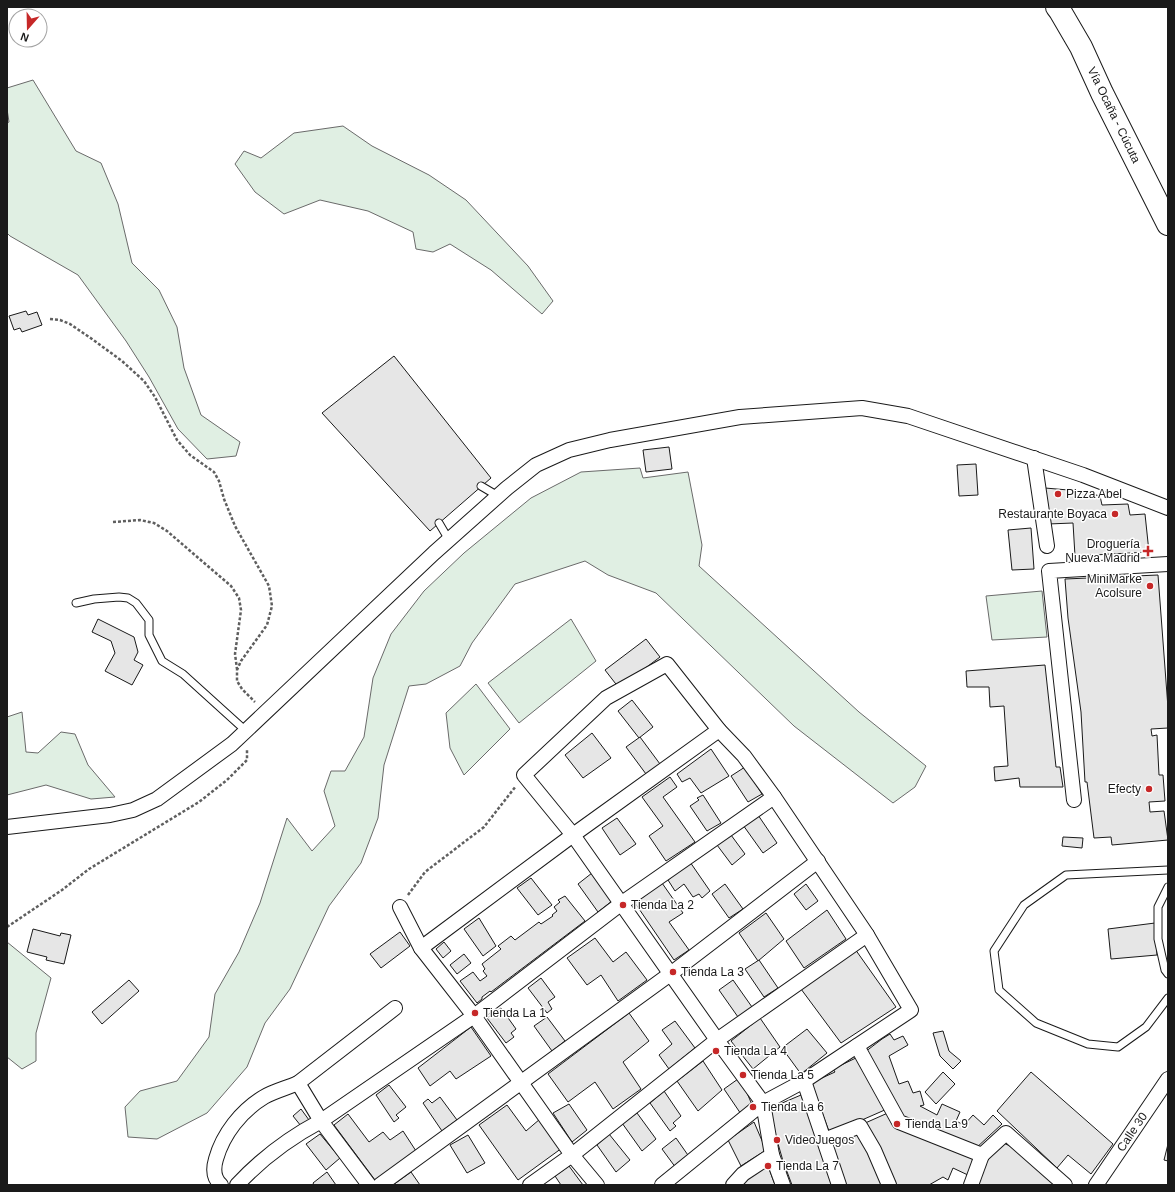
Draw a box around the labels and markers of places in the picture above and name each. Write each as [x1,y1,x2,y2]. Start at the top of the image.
place label: Pizza Abel [1066,487,1122,501]
marker: Pizza Abel [1053,489,1063,499]
place label: Restaurante Boyaca [998,507,1107,521]
marker: Restaurante Boyaca [1110,509,1120,519]
place label: Droguería Nueva Madrid [1065,537,1140,565]
marker: Droguería Nueva Madrid [1143,546,1153,556]
place label: MiniMarke Acolsure [1087,572,1142,600]
marker: MiniMarke Acolsure [1145,581,1155,591]
place label: Efecty [1108,782,1141,796]
marker: Efecty [1144,784,1154,794]
place label: Tienda La 2 [631,898,694,912]
marker: Tienda La 2 [618,900,628,910]
place label: Tienda La 3 [681,965,744,979]
marker: Tienda La 3 [668,967,678,977]
place label: Tienda La 1 [483,1006,546,1020]
marker: Tienda La 1 [470,1008,480,1018]
place label: Tienda La 4 [724,1044,787,1058]
marker: Tienda La 4 [711,1046,721,1056]
place label: Tienda La 5 [751,1068,814,1082]
marker: Tienda La 5 [738,1070,748,1080]
place label: Tienda La 6 [761,1100,824,1114]
marker: Tienda La 6 [748,1102,758,1112]
place label: Tienda La 9 [905,1117,968,1131]
marker: Tienda La 9 [892,1119,902,1129]
place label: VideoJuegos [785,1133,854,1147]
marker: VideoJuegos [772,1135,782,1145]
place label: Tienda La 7 [776,1159,839,1173]
marker: Tienda La 7 [763,1161,773,1171]

